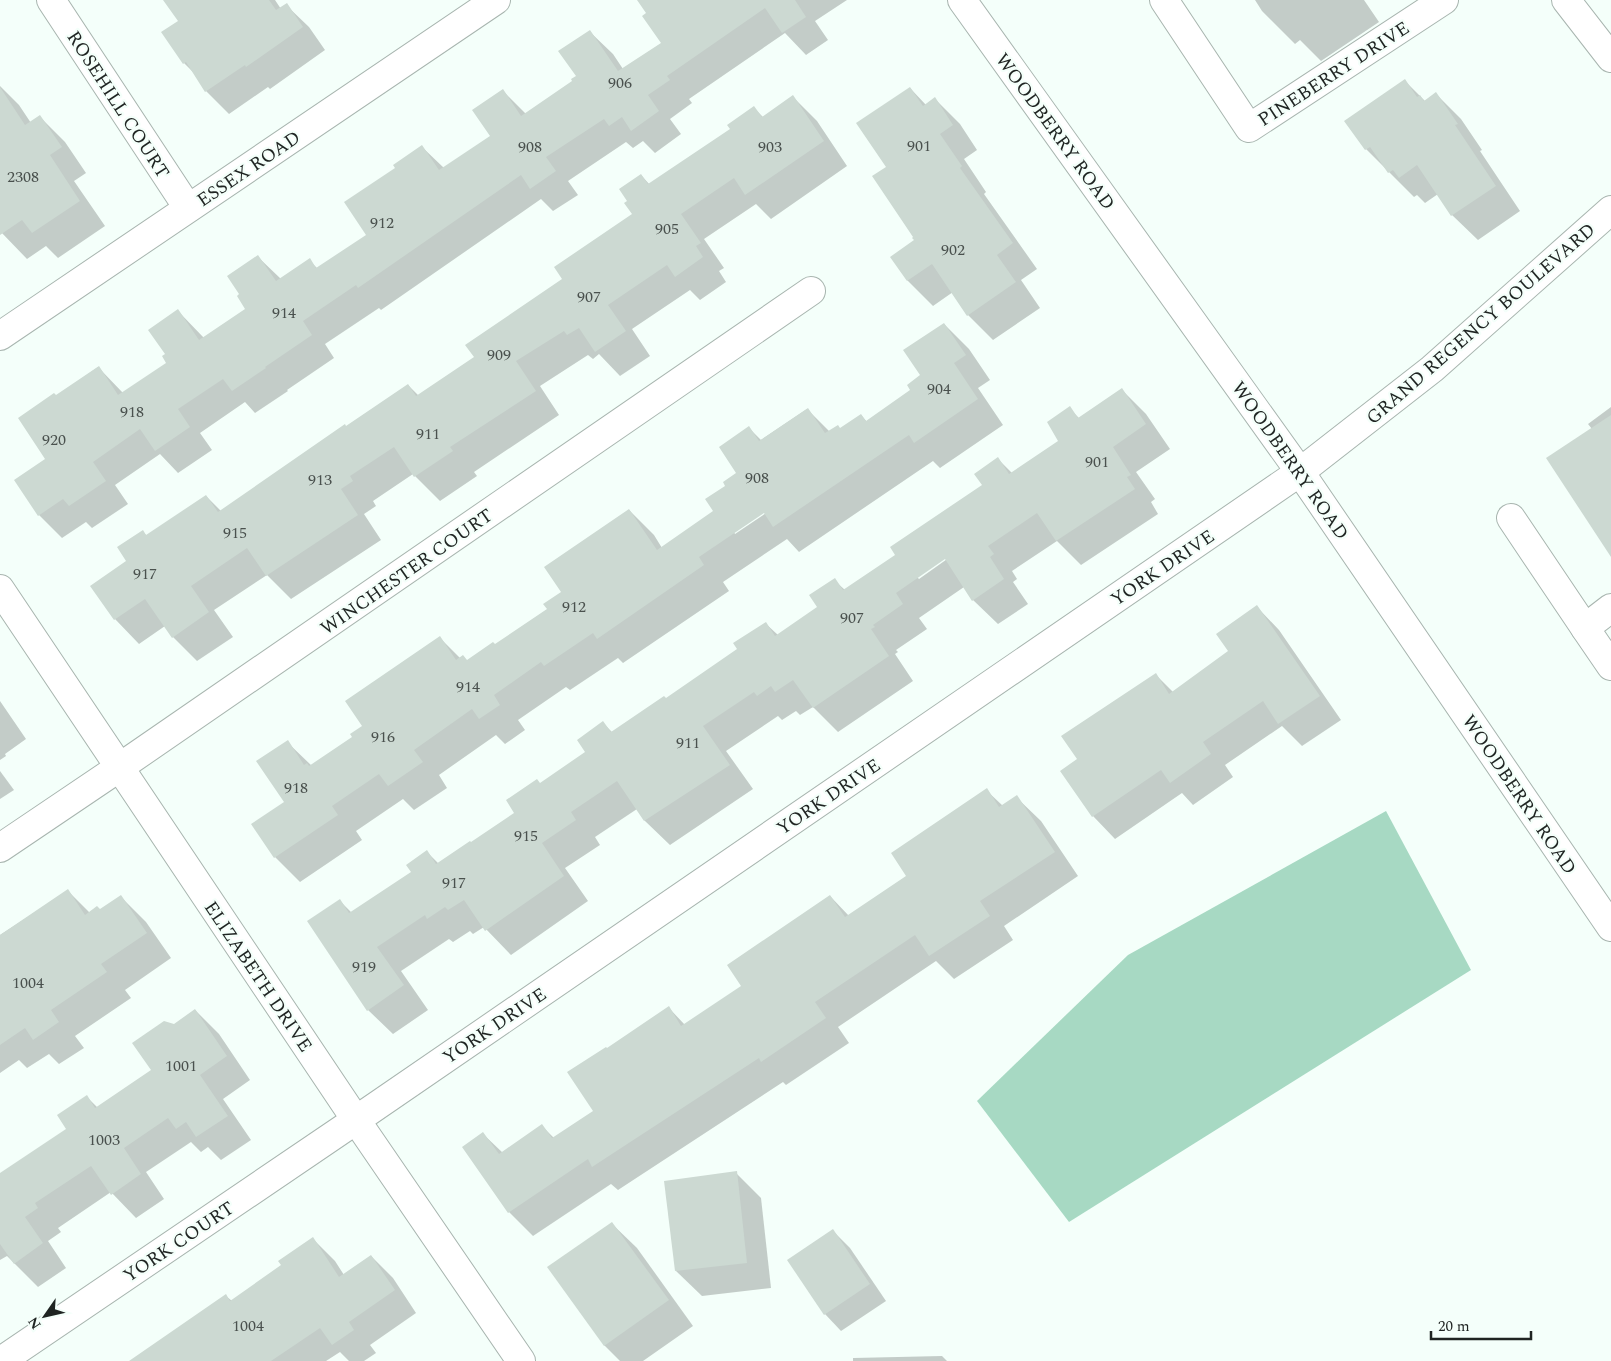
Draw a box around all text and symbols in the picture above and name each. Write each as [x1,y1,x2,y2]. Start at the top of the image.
street label: PINEBERRY DRIVE [1252,14,1415,134]
street label: ROSEHILL COURT [59,25,177,185]
street label: WOODBERRY ROAD [988,47,1122,216]
house number: 906 [608,71,632,95]
street label: ESSEX ROAD [191,124,307,215]
house number: 901 [907,134,931,158]
house number: 908 [518,135,542,159]
house number: 903 [758,135,782,159]
house number: 2308 [7,165,39,189]
house number: 912 [370,211,394,235]
street label: GRAND REGENCY BOULEVARD [1360,216,1602,432]
house number: 905 [655,217,679,241]
house number: 902 [941,238,965,262]
house number: 907 [577,285,601,309]
house number: 914 [272,301,296,325]
house number: 909 [487,343,511,367]
street label: WOODBERRY ROAD [1224,376,1356,546]
house number: 904 [927,377,951,401]
house number: 918 [120,400,144,424]
house number: 911 [416,422,440,446]
house number: 920 [42,428,66,452]
house number: 901 [1085,450,1109,474]
house number: 908 [745,466,769,490]
house number: 913 [308,468,332,492]
street label: WINCHESTER COURT [315,502,499,643]
house number: 915 [223,521,247,545]
street label: YORK DRIVE [1105,523,1221,614]
house number: 917 [133,562,157,586]
house number: 912 [562,595,586,619]
house number: 907 [840,606,864,630]
house number: 914 [456,675,480,699]
street label: WOODBERRY ROAD [1454,709,1583,881]
house number: 916 [371,725,395,749]
house number: 911 [676,731,700,755]
street label: YORK DRIVE [771,752,887,843]
house number: 918 [284,776,308,800]
house number: 915 [514,824,538,848]
house number: 917 [442,871,466,895]
street label: ELIZABETH DRIVE [196,895,319,1058]
house number: 919 [352,955,376,979]
house number: 1004 [12,971,44,995]
street label: YORK DRIVE [437,981,553,1072]
house number: 1001 [165,1054,197,1078]
house number: 1003 [88,1128,120,1152]
street label: YORK COURT [117,1194,240,1290]
north arrow [20,1291,70,1341]
scale bar [1431,1308,1531,1340]
text: N [23,1312,47,1334]
house number: 1004 [232,1314,264,1338]
text: 20 m [1438,1315,1470,1338]

